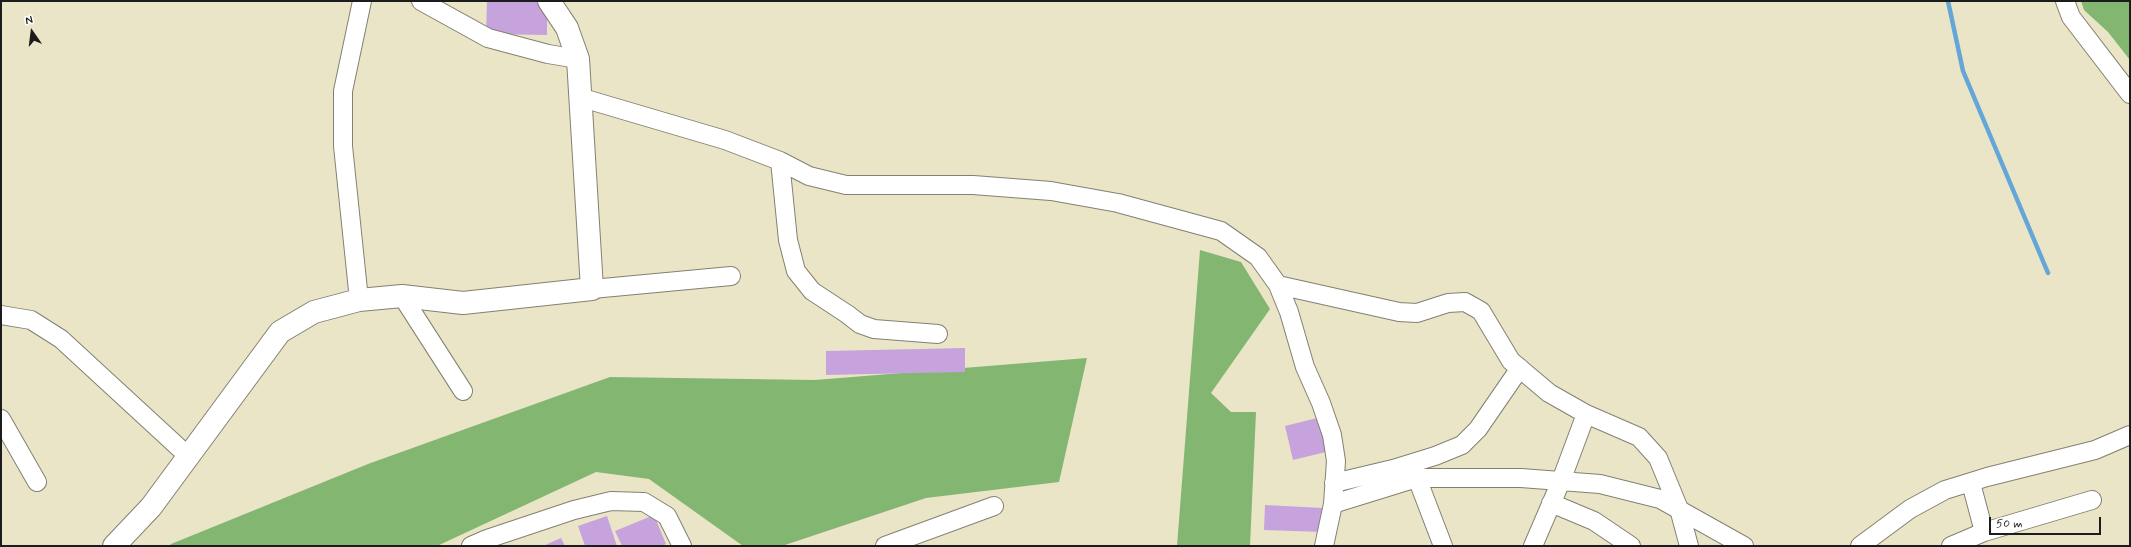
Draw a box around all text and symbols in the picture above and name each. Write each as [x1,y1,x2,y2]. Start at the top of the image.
north arrow [12,12,52,52]
text: N [24,13,34,28]
scale bar [1991,509,2103,535]
text: 50 m [1996,516,2023,532]

